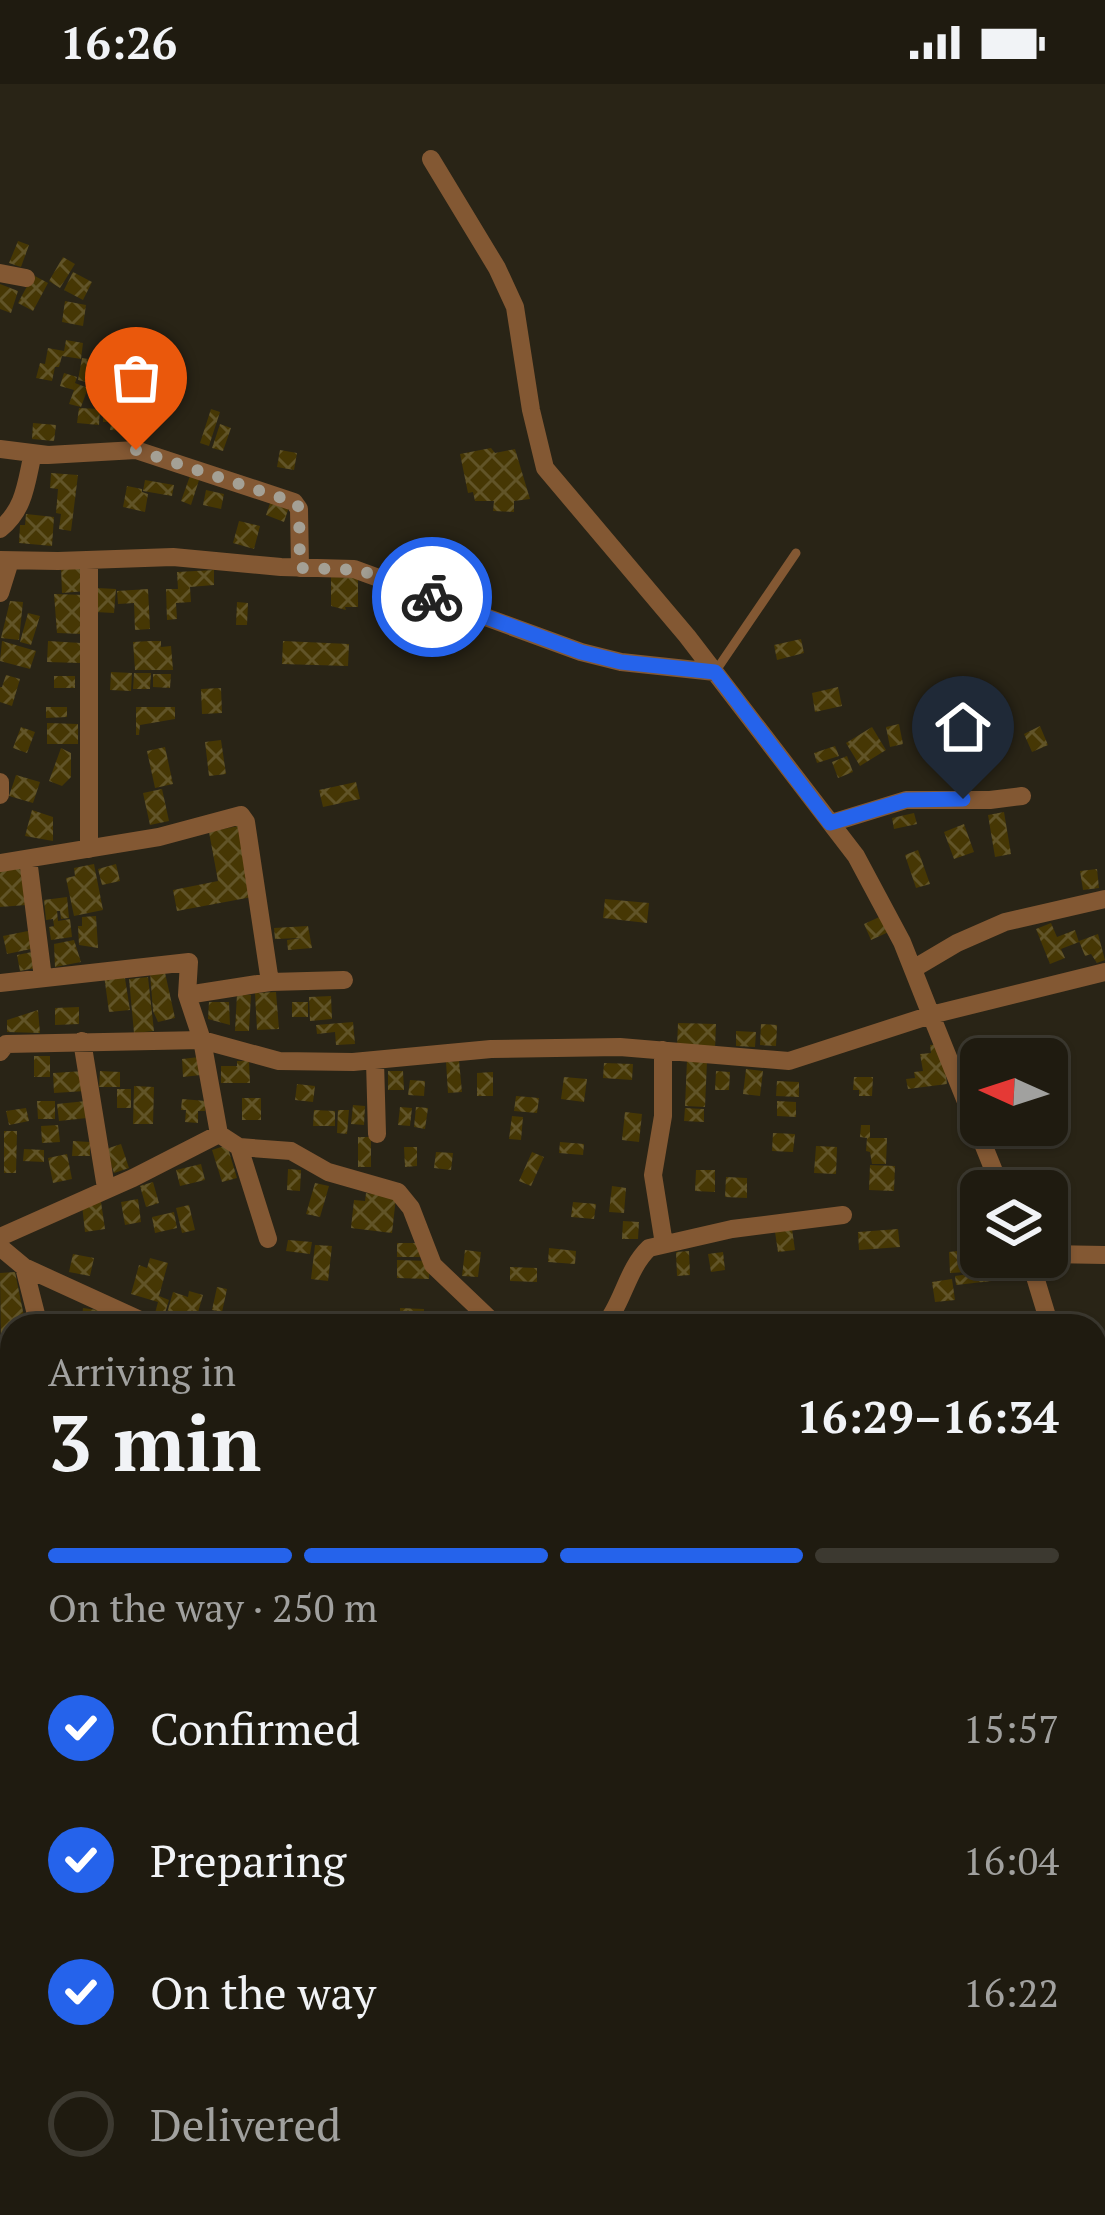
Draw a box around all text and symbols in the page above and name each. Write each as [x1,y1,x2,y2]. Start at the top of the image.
text: 16:26 [60,12,177,72]
pin [85,327,187,450]
icon: bag [103,345,169,411]
courier [372,537,492,657]
icon: bike [399,564,465,630]
pin [912,676,1014,799]
icon: home [930,694,996,760]
north arrow [960,1038,1068,1146]
map controls [960,1038,1068,1278]
button: layers [960,1170,1068,1278]
text: Arriving in [48,1345,236,1397]
text: 16:29–16:34 [797,1386,1059,1446]
text: 3 min [48,1390,261,1493]
text: On the way · 250 m [48,1581,378,1633]
icon: check [48,1695,114,1761]
text: Confirmed [150,1698,360,1758]
text: 15:57 [963,1702,1059,1754]
icon: check [48,1827,114,1893]
text: Preparing [150,1830,346,1890]
text: 16:04 [963,1834,1059,1886]
icon: check [48,1959,114,2025]
text: On the way [150,1962,376,2022]
text: 16:22 [963,1966,1059,2018]
text: Delivered [150,2094,341,2154]

